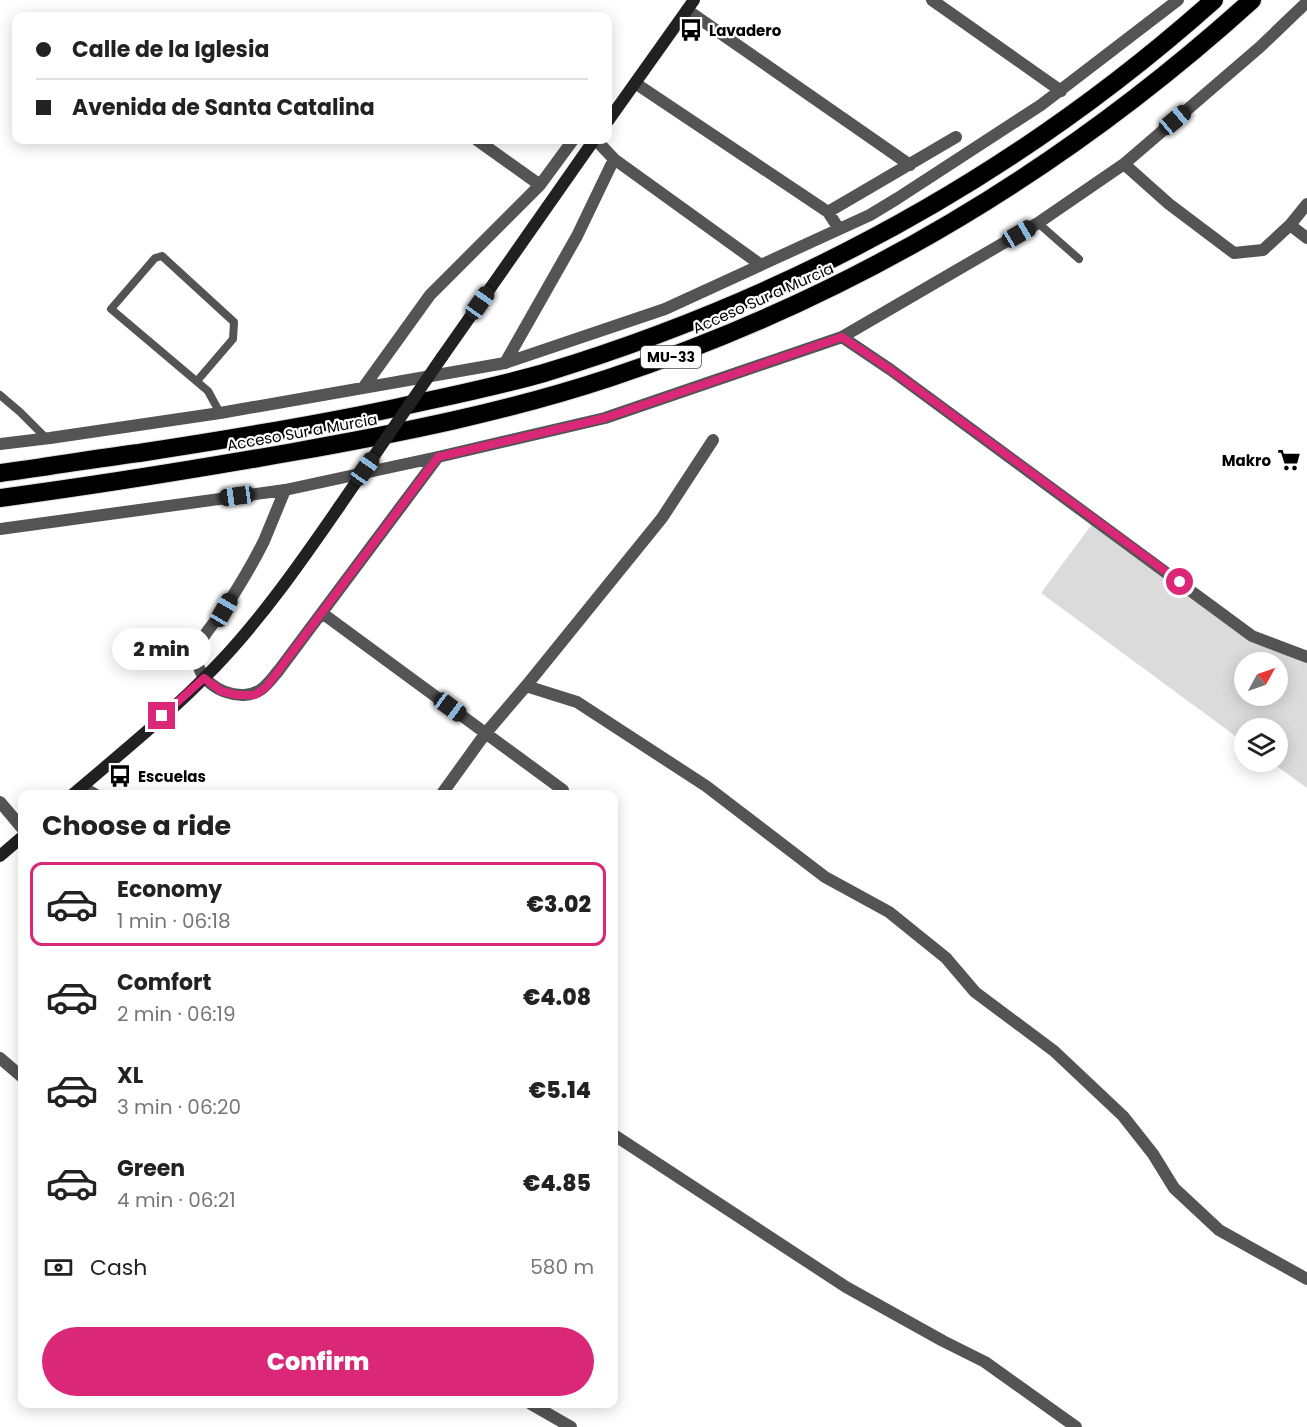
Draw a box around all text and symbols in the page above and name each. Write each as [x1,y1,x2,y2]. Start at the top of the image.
bus stop icon: Lavadero [678,17,704,43]
place label: Lavadero [709,20,782,41]
text: Calle de la Iglesia [72,34,269,65]
text: Avenida de Santa Catalina [72,92,375,123]
car [1155,102,1195,138]
car [999,217,1039,251]
street label: Acceso Sur a Murcia [689,257,837,339]
car [462,283,498,323]
road number: MU-33 [641,346,701,368]
street label: Acceso Sur a Murcia [225,408,379,456]
supermarket icon: Makro [1276,447,1302,473]
car [347,449,383,489]
place label: Makro [1222,450,1271,471]
car [218,485,256,507]
route start [1166,568,1193,595]
car [207,590,241,630]
callout: 2 min [112,629,212,671]
text: 2 min [133,635,190,663]
north arrow [1234,652,1288,706]
map controls [1234,652,1288,772]
car [430,689,470,725]
route end [148,702,175,729]
button: layers [1234,718,1288,772]
bus stop icon: Escuelas [107,763,133,789]
place label: Escuelas [138,766,206,787]
text: Choose a ride [42,807,231,844]
text: Economy [117,874,222,905]
icon: car [45,877,99,931]
text: €3.02 [527,889,591,920]
text: 1 min · 06:18 [117,907,231,935]
text: Comfort [117,967,211,998]
icon: car [45,970,99,1024]
text: €4.08 [523,982,591,1013]
text: 2 min · 06:19 [117,1000,236,1028]
text: XL [117,1060,143,1091]
icon: car [45,1063,99,1117]
text: €5.14 [529,1075,591,1106]
text: 3 min · 06:20 [117,1093,241,1121]
text: Green [117,1153,185,1184]
icon: car [45,1156,99,1210]
text: €4.85 [523,1168,591,1199]
text: 4 min · 06:21 [117,1186,236,1214]
icon: cash [42,1251,75,1284]
text: Cash [90,1252,147,1283]
text: 580 m [530,1253,594,1281]
button: Confirm [42,1327,594,1396]

